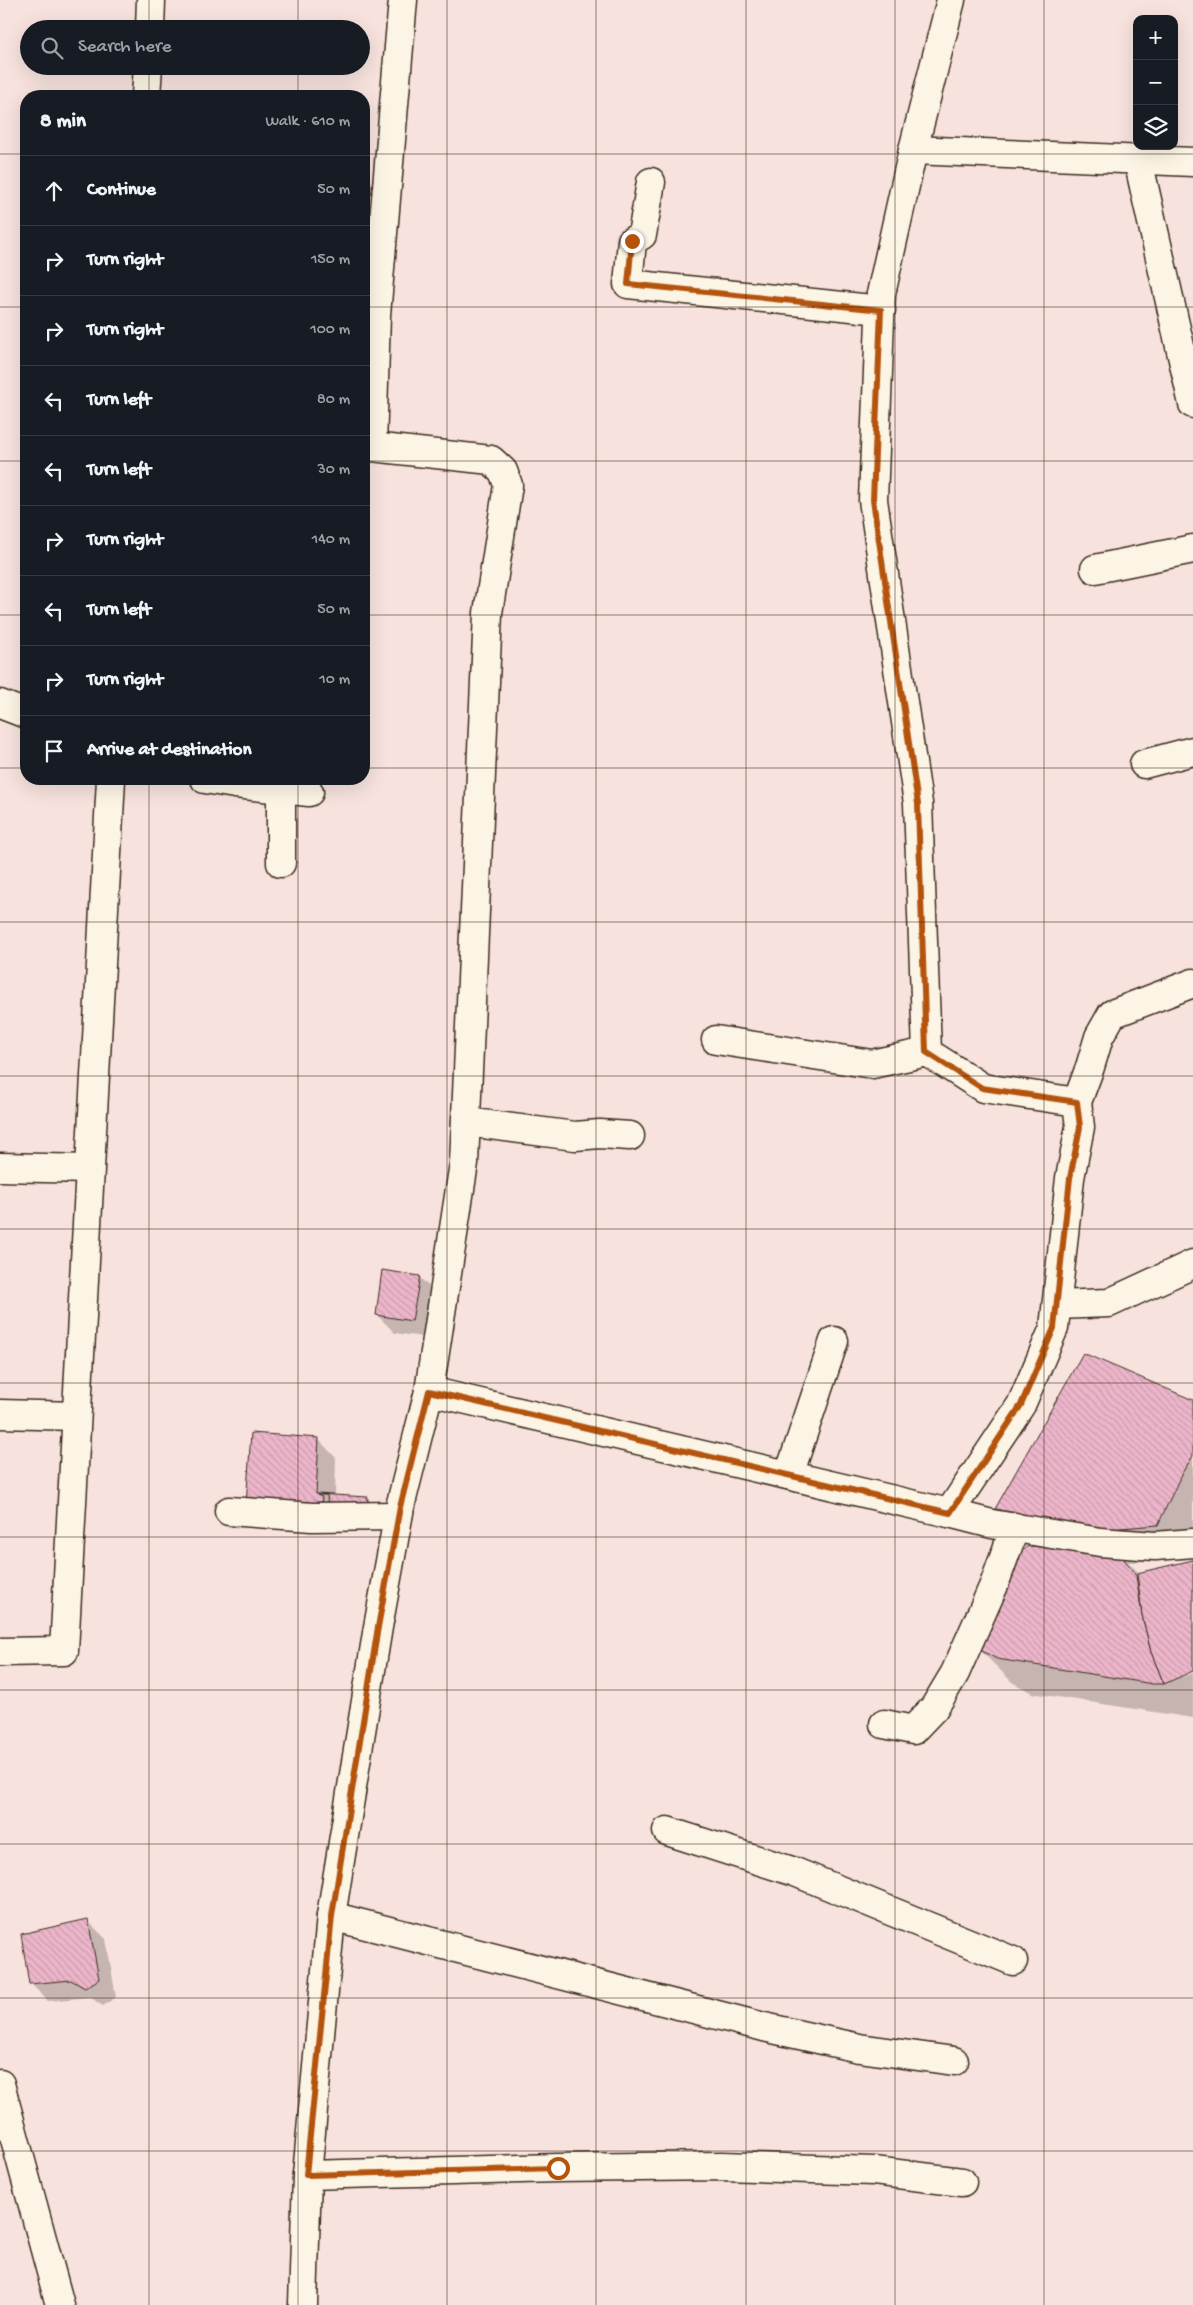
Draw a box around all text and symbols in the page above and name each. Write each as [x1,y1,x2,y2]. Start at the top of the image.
map controls [1133,15,1178,150]
button: + [1133,15,1178,60]
search box [20,20,370,75]
icon: search [38,34,66,62]
text: Search here [78,36,172,59]
button: − [1133,60,1178,105]
button: layers [1133,105,1178,150]
text: 8 min [40,110,86,135]
text: Walk · 610 m [265,113,350,132]
icon: ahead [40,177,68,205]
text: Continue [87,179,156,202]
text: 50 m [317,181,350,200]
route end [621,230,644,253]
icon: right [40,247,68,275]
text: Turn right [87,249,163,272]
text: 150 m [311,251,350,270]
icon: right [40,317,68,345]
text: Turn right [87,319,163,342]
text: 100 m [310,321,350,340]
icon: left [40,387,68,415]
text: Turn left [87,389,151,412]
text: 80 m [317,391,350,410]
icon: left [40,457,68,485]
text: Turn left [87,459,151,482]
text: 30 m [317,461,350,480]
icon: right [40,527,68,555]
text: Turn right [87,529,163,552]
text: 140 m [312,531,350,550]
icon: left [40,597,68,625]
text: Turn left [87,599,151,622]
text: 50 m [317,601,350,620]
icon: right [40,667,68,695]
text: Turn right [87,669,163,692]
text: 10 m [319,671,350,690]
icon: arrive [40,737,68,765]
text: Arrive at destination [87,739,251,762]
route start [547,2157,570,2180]

